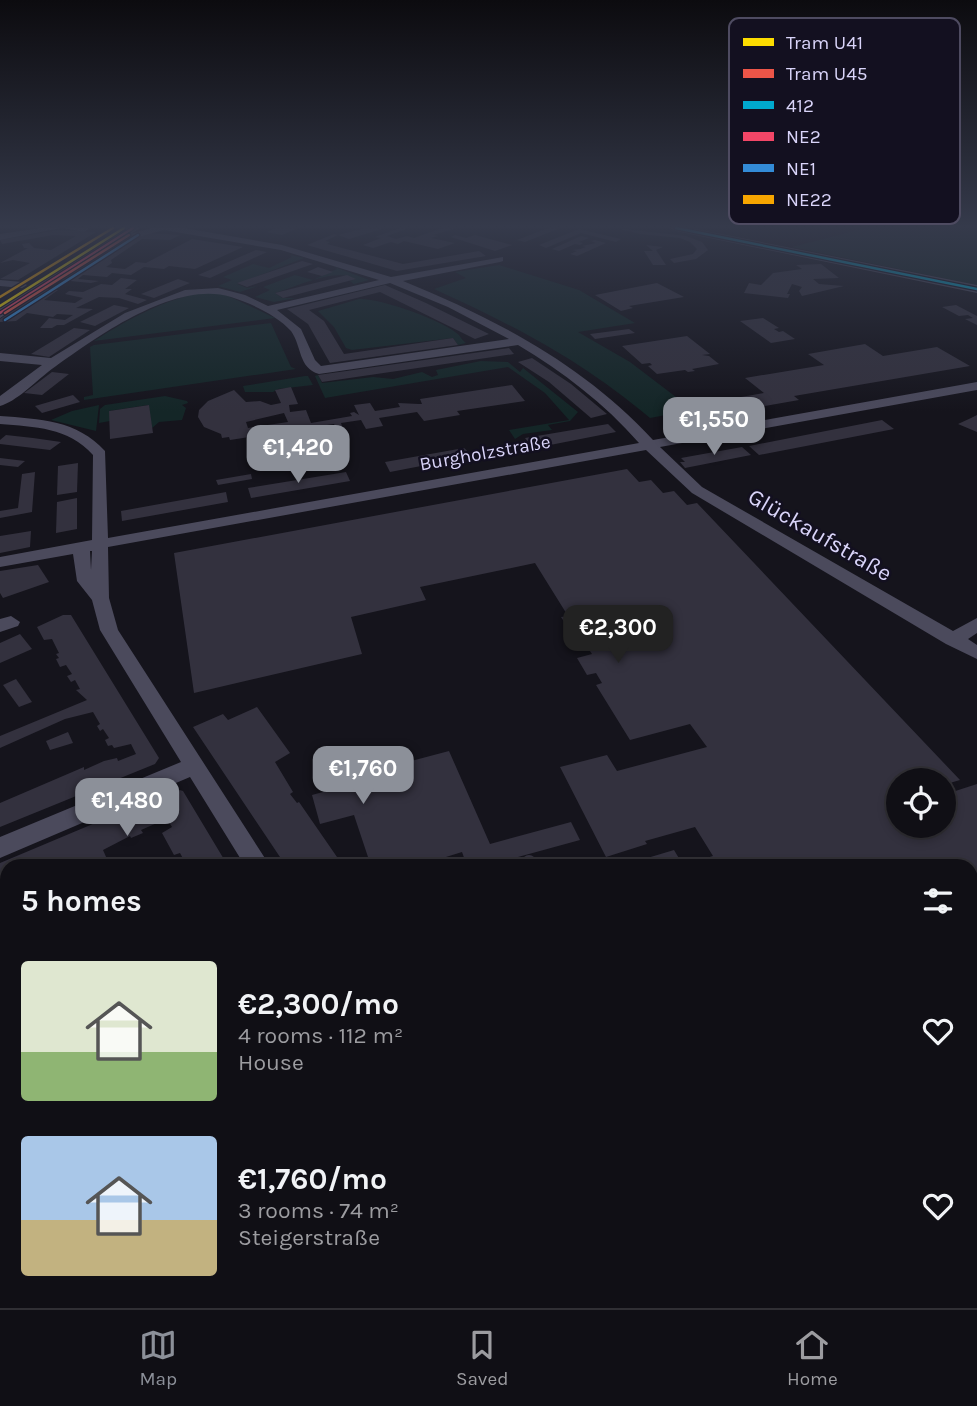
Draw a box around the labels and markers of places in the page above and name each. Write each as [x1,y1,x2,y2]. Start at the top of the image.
pin: €1,550 [657,398,771,457]
pin: €1,420 [241,426,355,485]
pin: €2,300 [561,606,675,665]
pin: €1,760 [306,746,420,806]
pin: €1,480 [70,778,184,838]

